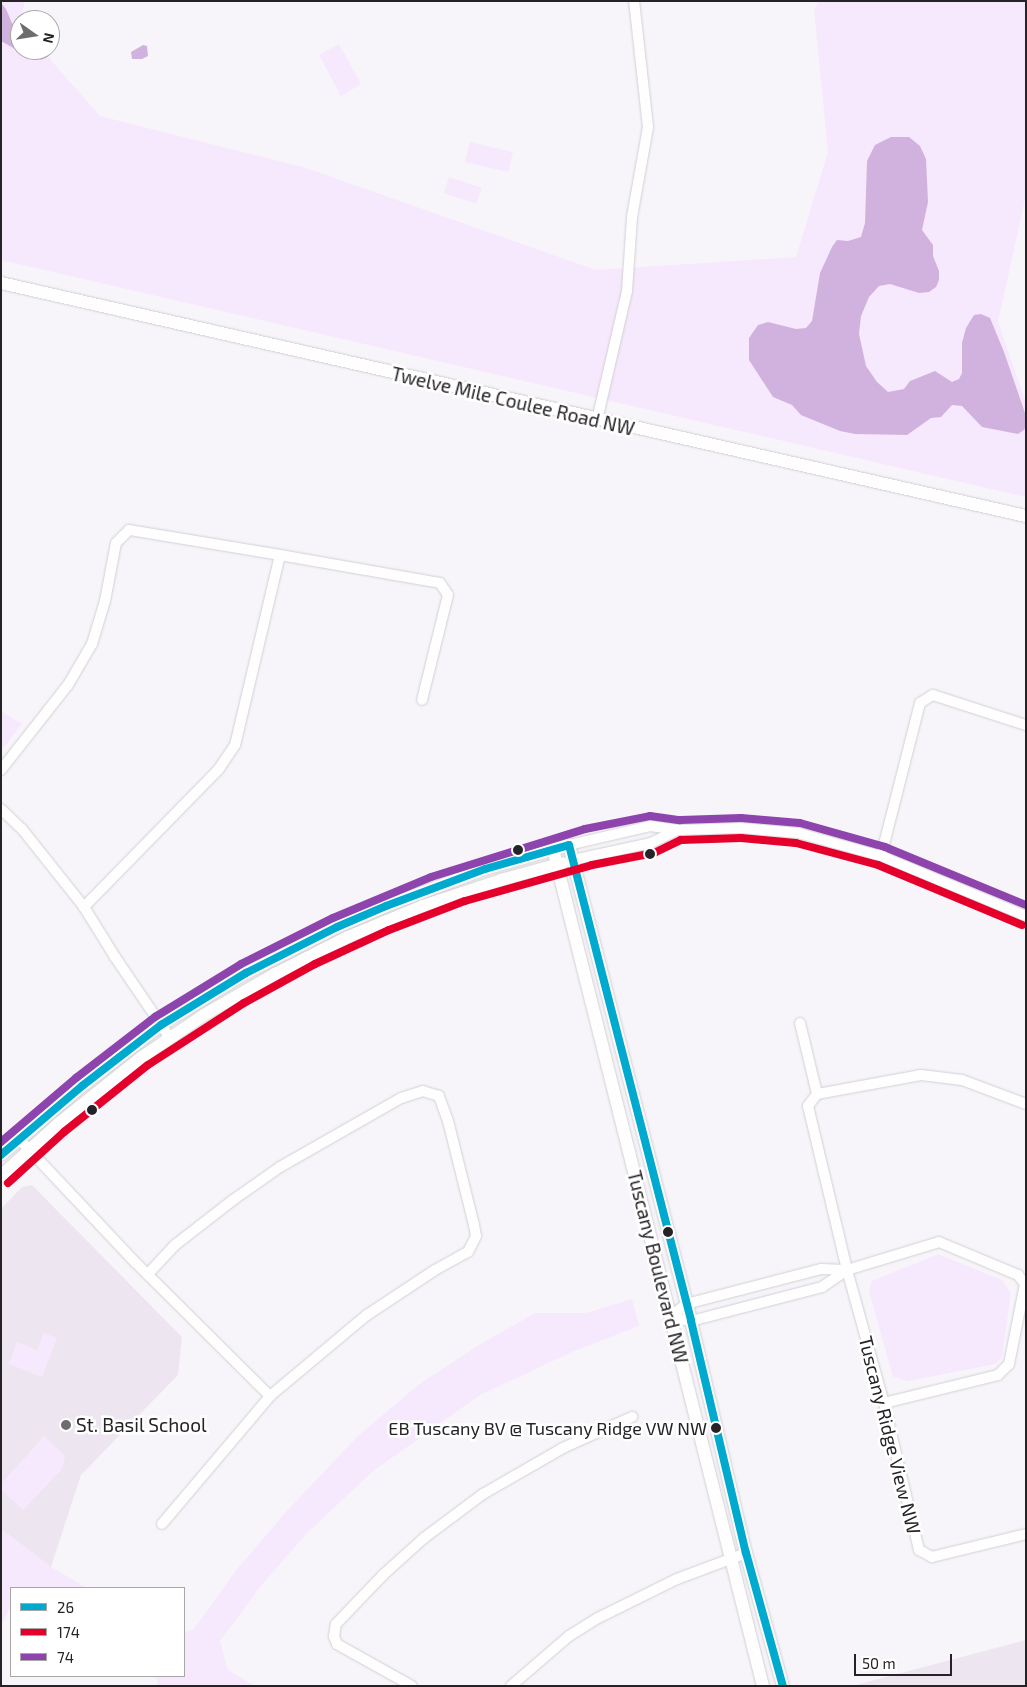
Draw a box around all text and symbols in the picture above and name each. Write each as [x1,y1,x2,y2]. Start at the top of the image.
north arrow [10,10,60,60]
text: N [40,31,59,45]
street label: Twelve Mile Coulee Road NW [389,362,637,440]
unlabelled marker [513,845,523,855]
unlabelled marker [645,849,655,859]
unlabelled marker [87,1105,97,1115]
street label: Tuscany Boulevard NW [623,1168,693,1366]
unlabelled marker [663,1227,673,1237]
street label: Tuscany Ridge View NW [854,1333,926,1537]
place label: St. Basil School [76,1414,207,1436]
place label: EB Tuscany BV @ Tuscany Ridge VW NW [386,1417,707,1439]
marker: St. Basil School [60,1419,72,1431]
marker: EB Tuscany BV @ Tuscany Ridge VW NW [711,1423,721,1433]
legend [10,1587,185,1677]
text: 26 [57,1598,74,1616]
text: 174 [57,1623,80,1641]
scale bar [857,1644,954,1676]
text: 74 [57,1648,74,1666]
text: 50 m [862,1654,896,1672]

